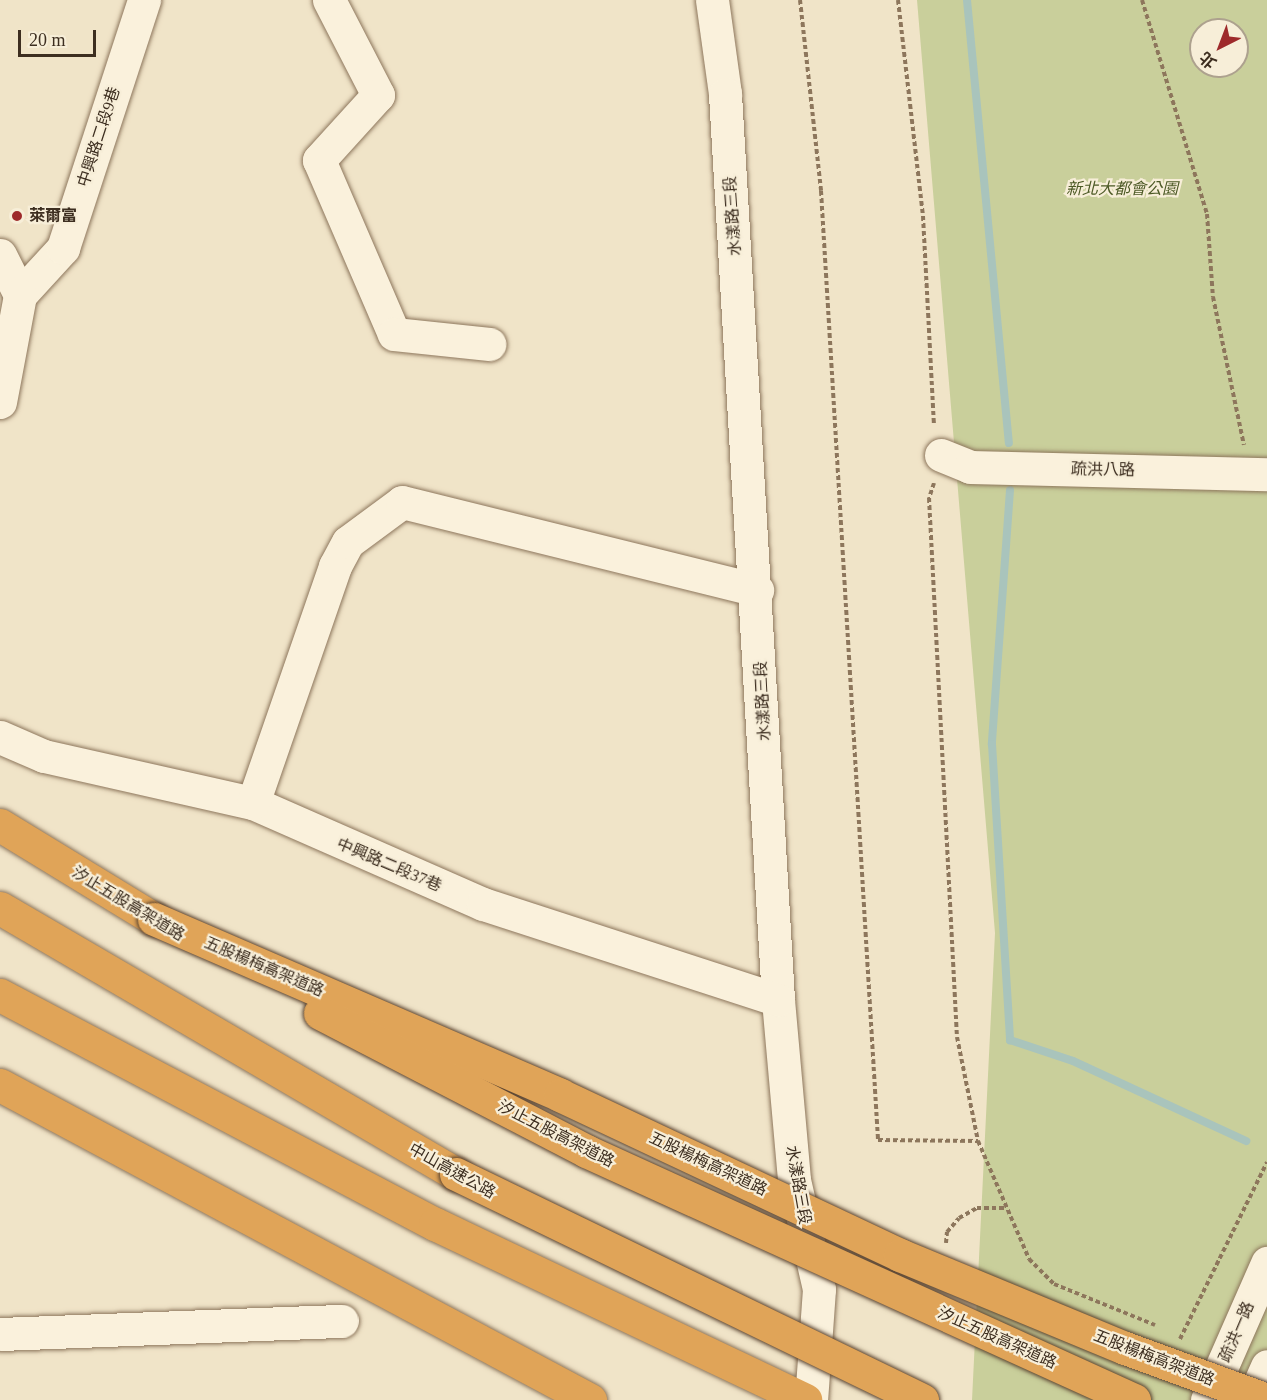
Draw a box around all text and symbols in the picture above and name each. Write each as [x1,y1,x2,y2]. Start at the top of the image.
scale bar [21,18,99,56]
north arrow [1189,18,1249,78]
text: 20 m [29,30,66,50]
text: 北 [1196,49,1220,72]
street label: 中興路二段9巷 [74,85,124,189]
street label: 水漾路三段 [721,175,745,257]
park label: 新北大都會公園 [1066,179,1178,199]
place label: 萊爾富 [29,206,77,226]
marker: 萊爾富 [10,209,24,223]
street label: 疏洪八路 [1071,460,1135,480]
street label: 水漾路三段 [751,661,775,741]
street label: 中興路二段37巷 [334,834,444,896]
street label: 汐止五股高架道路 [68,863,188,945]
street label: 五股楊梅高架道路 [201,933,327,1001]
street label: 汐止五股高架道路 [495,1096,617,1172]
street label: 五股楊梅高架道路 [646,1128,770,1200]
street label: 中山高速公路 [405,1139,499,1203]
street label: 水漾路三段 [782,1144,814,1226]
street label: 疏洪一路 [1216,1299,1258,1365]
street label: 汐止五股高架道路 [935,1303,1059,1373]
street label: 五股楊梅高架道路 [1091,1326,1217,1390]

